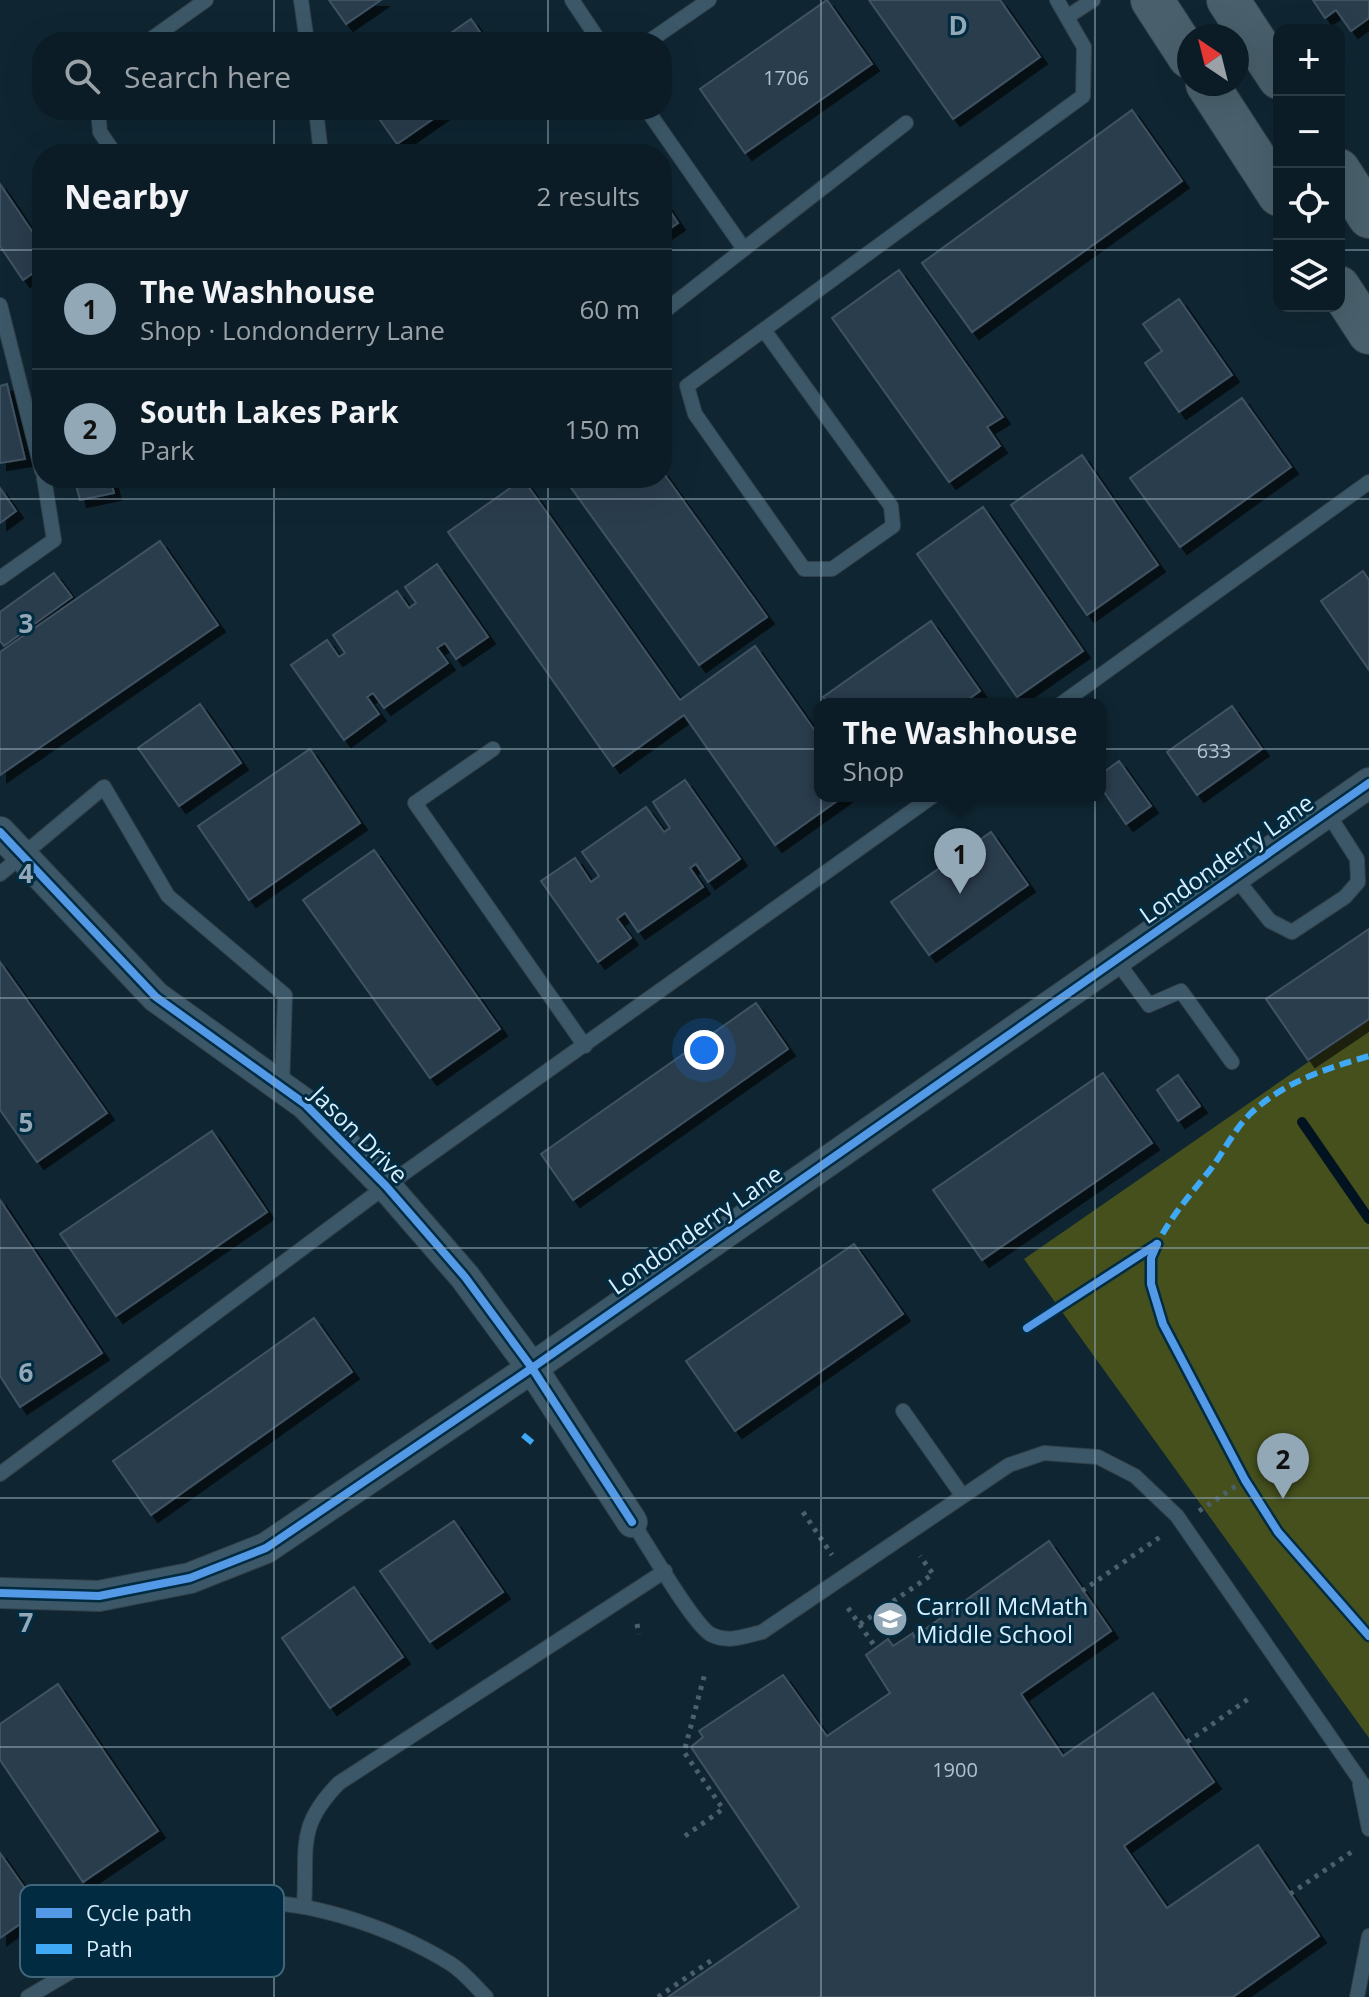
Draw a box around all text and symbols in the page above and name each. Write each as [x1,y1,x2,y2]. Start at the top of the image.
text: D [948,7,968,43]
north arrow [1177,24,1249,96]
map controls [1273,24,1345,312]
button: + [1273,24,1345,96]
search box [32,32,672,120]
icon: search [60,54,104,98]
text: Search here [124,56,291,97]
house number: 1706 [763,64,809,91]
button: − [1273,96,1345,168]
button: locate [1273,168,1345,240]
text: Nearby [64,173,189,219]
text: 2 results [537,178,640,214]
button: layers [1273,240,1345,312]
text: The Washhouse [140,271,375,312]
text: 1 [83,291,97,327]
text: 60 m [579,291,640,327]
text: Shop · Londonderry Lane [140,312,445,348]
text: South Lakes Park [140,391,399,432]
text: 2 [83,411,97,447]
text: 150 m [565,411,640,447]
text: Park [140,432,194,468]
text: 3 [19,605,33,641]
popup [814,698,1106,802]
text: The Washhouse [842,712,1078,753]
house number: 633 [1197,737,1231,764]
text: Shop [842,753,904,789]
street label: Londonderry Lane [1132,786,1320,930]
pin: 1 [934,828,986,894]
text: 4 [19,855,34,891]
your location [684,1030,724,1070]
street label: Jason Drive [303,1077,416,1190]
text: 5 [19,1104,33,1140]
street label: Londonderry Lane [601,1157,789,1301]
text: 6 [19,1354,34,1390]
pin: 2 [1257,1433,1309,1499]
place label: Carroll McMath Middle School [916,1589,1088,1650]
school or university icon: Carroll McMath Middle School [871,1600,909,1638]
text: 7 [19,1604,34,1640]
house number: 1900 [932,1756,978,1783]
legend [20,1885,284,1977]
text: Cycle path [86,1897,192,1927]
text: Path [86,1933,133,1963]

